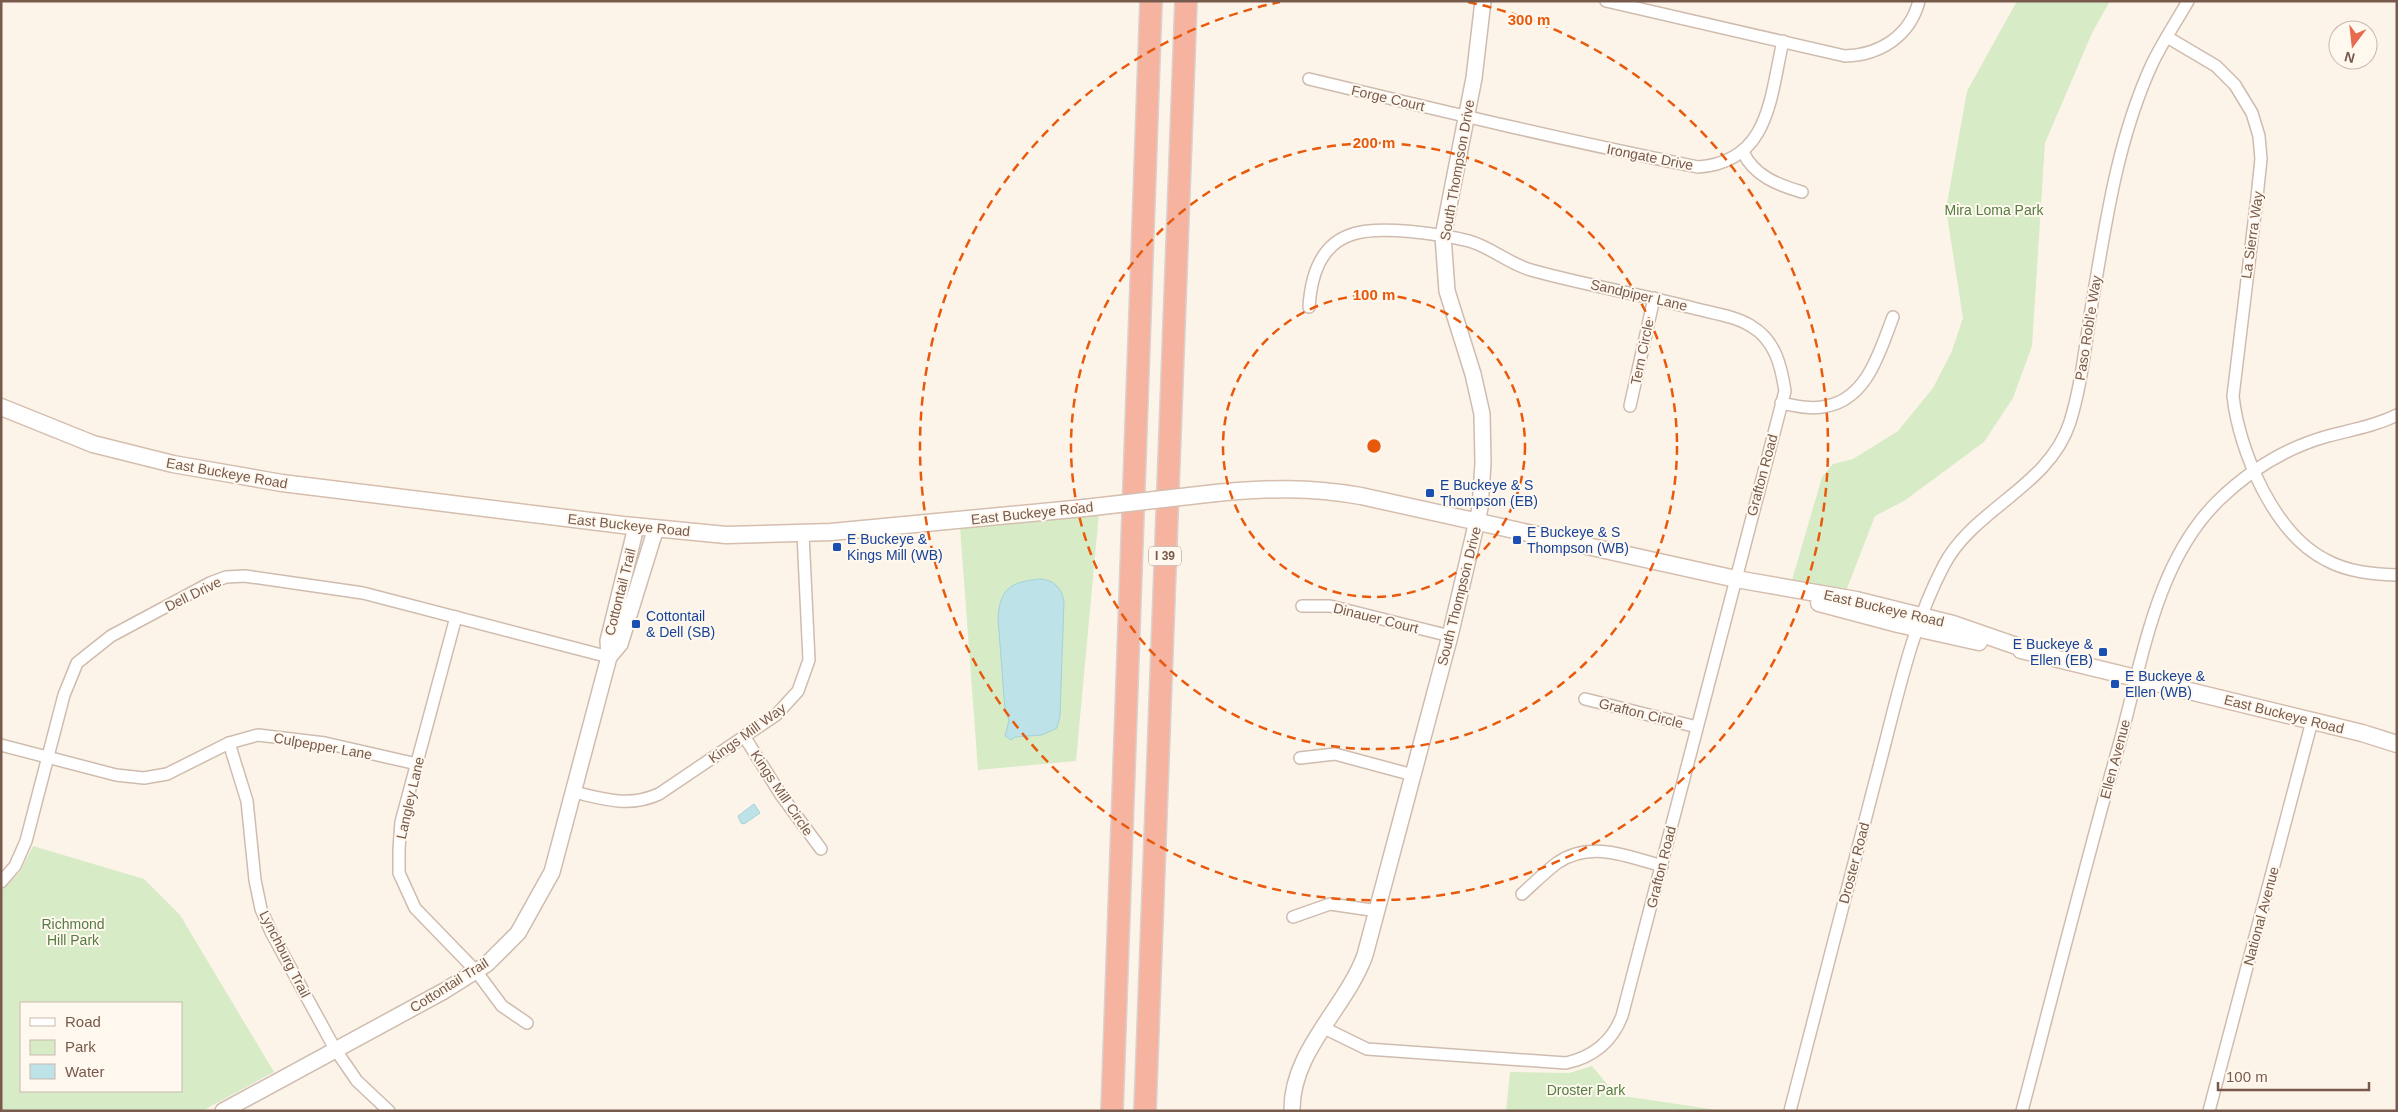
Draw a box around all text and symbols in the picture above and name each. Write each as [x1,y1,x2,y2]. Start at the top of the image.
text: 300 m [1508,11,1550,28]
north arrow [2328,20,2378,70]
text: N [2343,49,2357,67]
street label: Forge Court [1350,82,1426,114]
street label: South Thompson Drive [1437,98,1477,242]
text: 200 m [1353,134,1395,151]
street label: Irongate Drive [1605,141,1695,173]
street label: La Sierra Way [2238,190,2266,280]
park label: Mira Loma Park [1945,202,2044,218]
street label: Paso Robl'e Way [2072,274,2104,382]
street label: Sandpiper Lane [1589,276,1689,314]
text: 100 m [1353,286,1395,303]
street label: Tern Circle [1627,317,1657,386]
street label: Grafton Road [1743,432,1781,518]
centre of rings [1365,437,1383,455]
street label: East Buckeye Road [165,454,289,492]
place label: E Buckeye & S Thompson (EB) [1440,477,1538,509]
marker: E Buckeye & S Thompson (EB) [1424,487,1436,499]
street label: East Buckeye Road [970,499,1094,527]
street label: East Buckeye Road [567,511,691,539]
place label: E Buckeye & S Thompson (WB) [1527,524,1629,556]
street label: South Thompson Drive [1434,525,1484,667]
place label: E Buckeye & Kings Mill (WB) [847,531,943,563]
marker: E Buckeye & S Thompson (WB) [1511,534,1523,546]
marker: E Buckeye & Kings Mill (WB) [831,541,843,553]
road number: I 39 [1149,546,1181,566]
street label: Cottontail Trail [601,547,639,637]
street label: Dell Drive [162,573,224,614]
street label: East Buckeye Road [1822,586,1946,630]
street label: Dinauer Court [1332,600,1420,636]
place label: Cottontail & Dell (SB) [646,608,715,640]
marker: Cottontail & Dell (SB) [630,618,642,630]
place label: E Buckeye & Ellen (EB) [2013,636,2094,668]
marker: E Buckeye & Ellen (EB) [2097,646,2109,658]
place label: E Buckeye & Ellen (WB) [2125,668,2206,700]
marker: E Buckeye & Ellen (WB) [2109,678,2121,690]
street label: East Buckeye Road [2222,691,2346,737]
street label: Grafton Circle [1597,695,1685,731]
street label: Kings Mill Way [705,700,789,766]
street label: Ellen Avenue [2097,717,2133,800]
street label: Culpepper Lane [273,729,374,763]
street label: Kings Mill Circle [748,747,817,839]
street label: Langley Lane [393,755,427,841]
street label: Droster Road [1835,821,1873,905]
street label: Grafton Road [1643,824,1679,910]
street label: National Avenue [2240,865,2282,967]
street label: Lynchburg Trail [256,908,314,1000]
park label: Richmond Hill Park [41,916,105,948]
street label: Cottontail Trail [407,955,491,1015]
legend [20,1002,182,1092]
text: Road [65,1013,101,1030]
text: Park [65,1038,96,1055]
scale bar [2218,1060,2369,1092]
text: Water [65,1063,104,1080]
text: 100 m [2226,1068,2268,1085]
park label: Droster Park [1547,1082,1626,1098]

